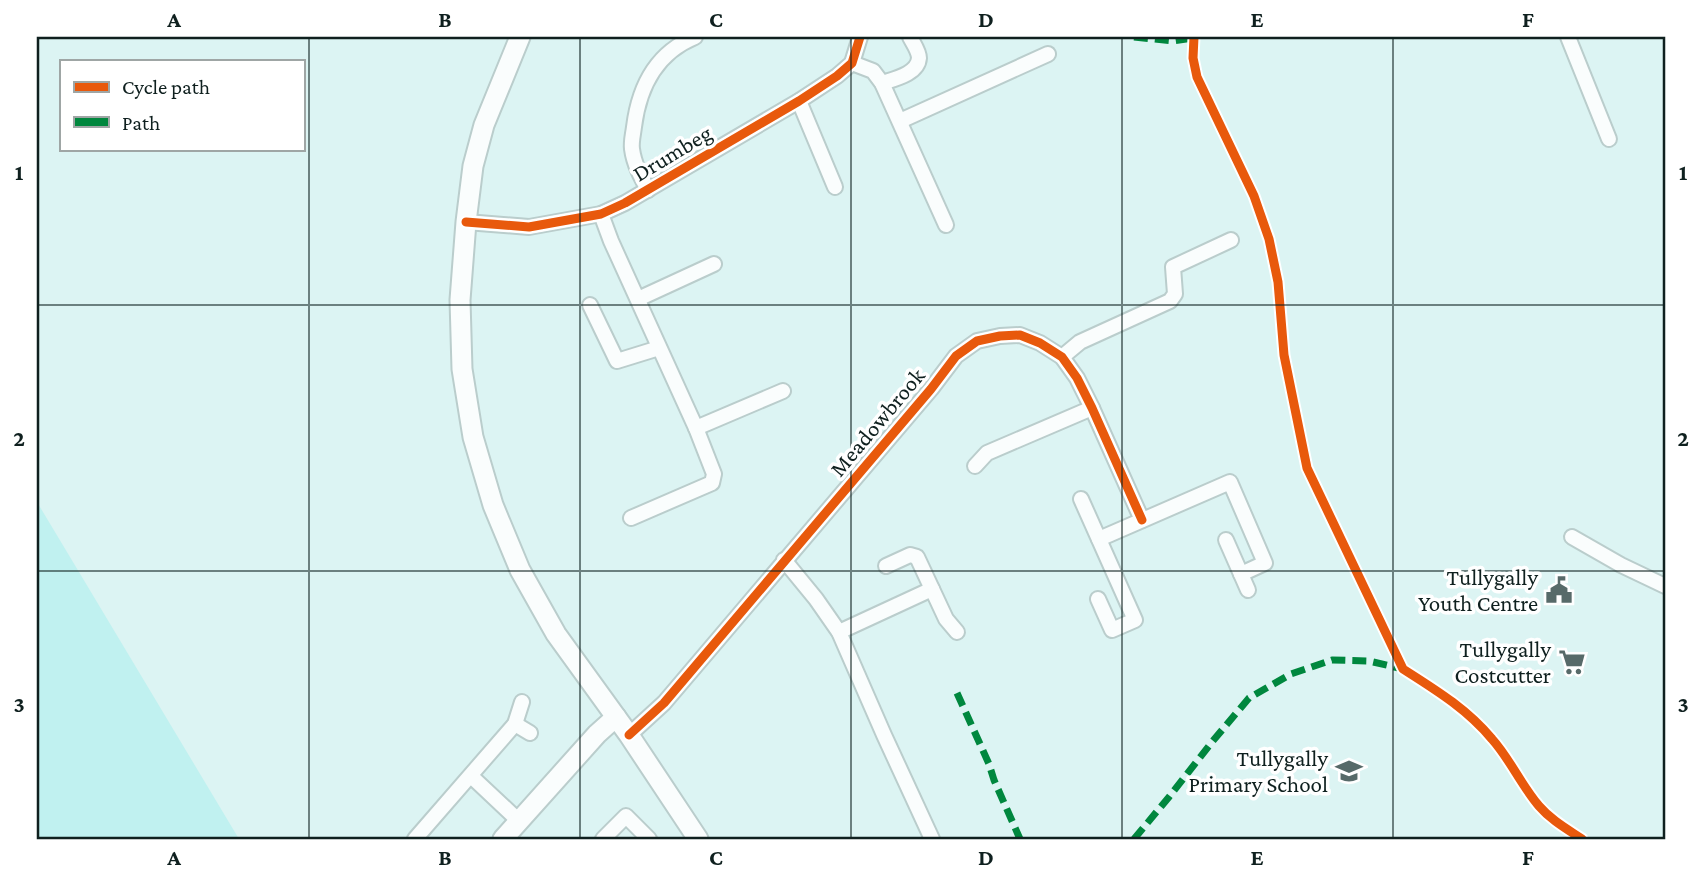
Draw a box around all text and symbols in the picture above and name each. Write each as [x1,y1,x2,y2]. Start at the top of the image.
text: A [166,6,181,32]
text: B [438,6,452,32]
text: C [709,6,723,32]
text: D [978,6,994,32]
text: E [1250,6,1264,32]
text: F [1522,6,1534,32]
legend [60,60,304,150]
text: Cycle path [122,75,210,99]
text: Path [122,111,160,135]
street label: Drumbeg [628,119,716,187]
text: 1 [15,159,24,185]
text: 1 [1679,159,1688,185]
street label: Meadowbrook [824,363,930,481]
text: 2 [13,425,25,451]
text: 2 [1677,425,1689,451]
place label: Tullygally Youth Centre [1418,564,1538,616]
public building icon: Tullygally Youth Centre [1544,575,1574,605]
place label: Tullygally Costcutter [1455,636,1551,688]
supermarket icon: Tullygally Costcutter [1557,647,1587,677]
text: 3 [13,691,25,717]
text: 3 [1677,691,1689,717]
place label: Tullygally Primary School [1189,745,1328,797]
school or university icon: Tullygally Primary School [1334,756,1364,786]
text: A [166,844,181,870]
text: B [438,844,452,870]
text: C [709,844,723,870]
text: D [978,844,994,870]
text: E [1250,844,1264,870]
text: F [1522,844,1534,870]

